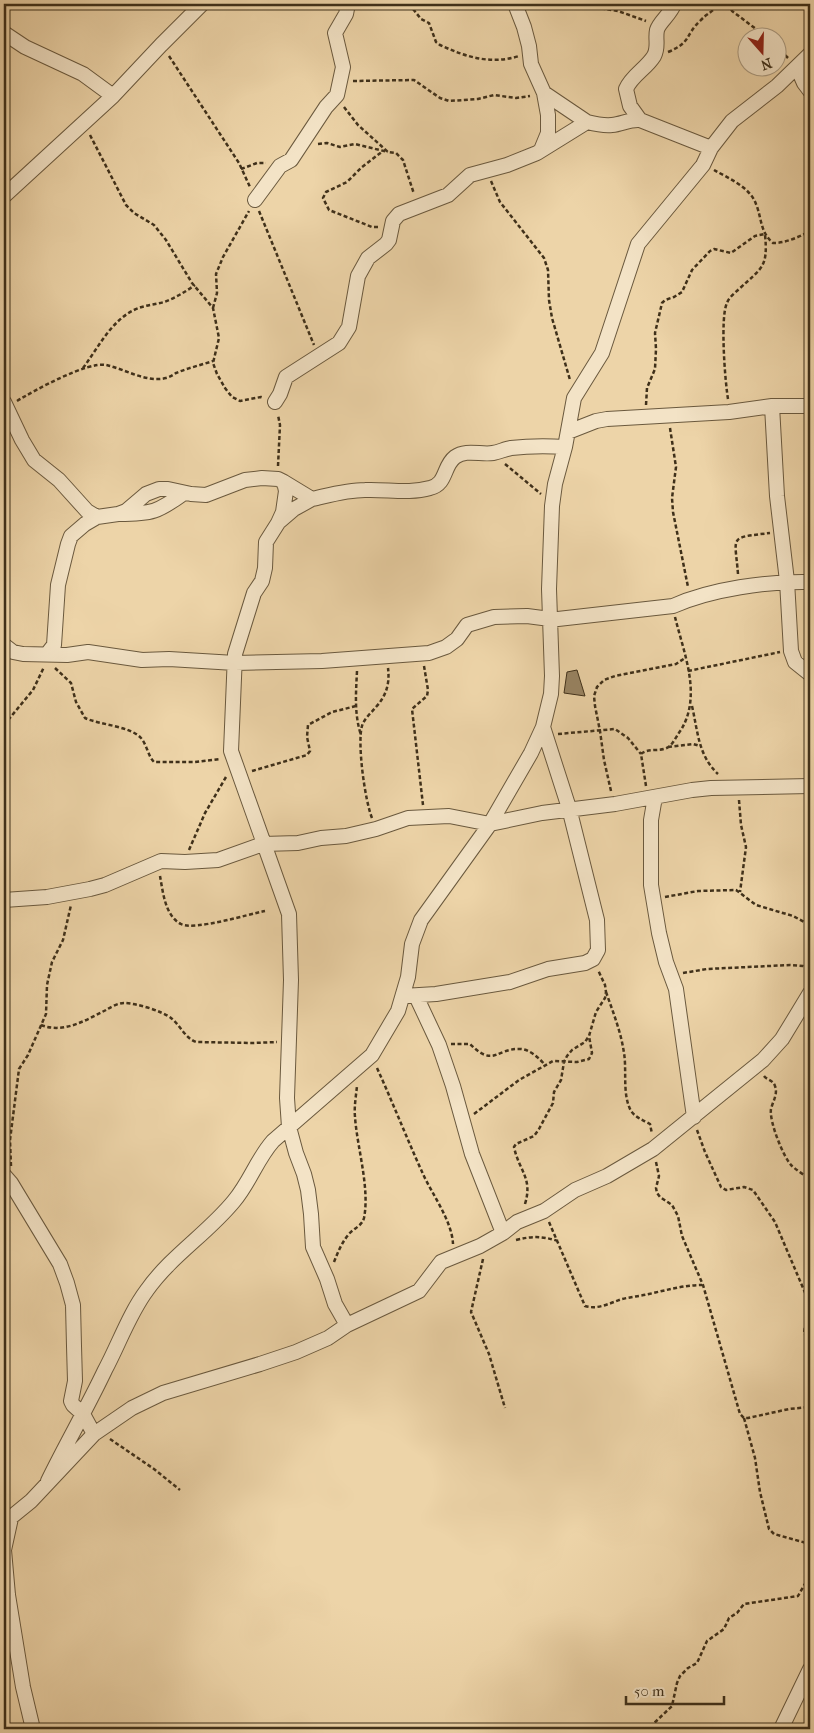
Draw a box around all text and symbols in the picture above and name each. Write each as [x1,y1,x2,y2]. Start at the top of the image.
north arrow [736,28,786,78]
text: N [758,54,774,74]
scale bar [626,1673,724,1705]
text: 50 m [634,1682,665,1700]

